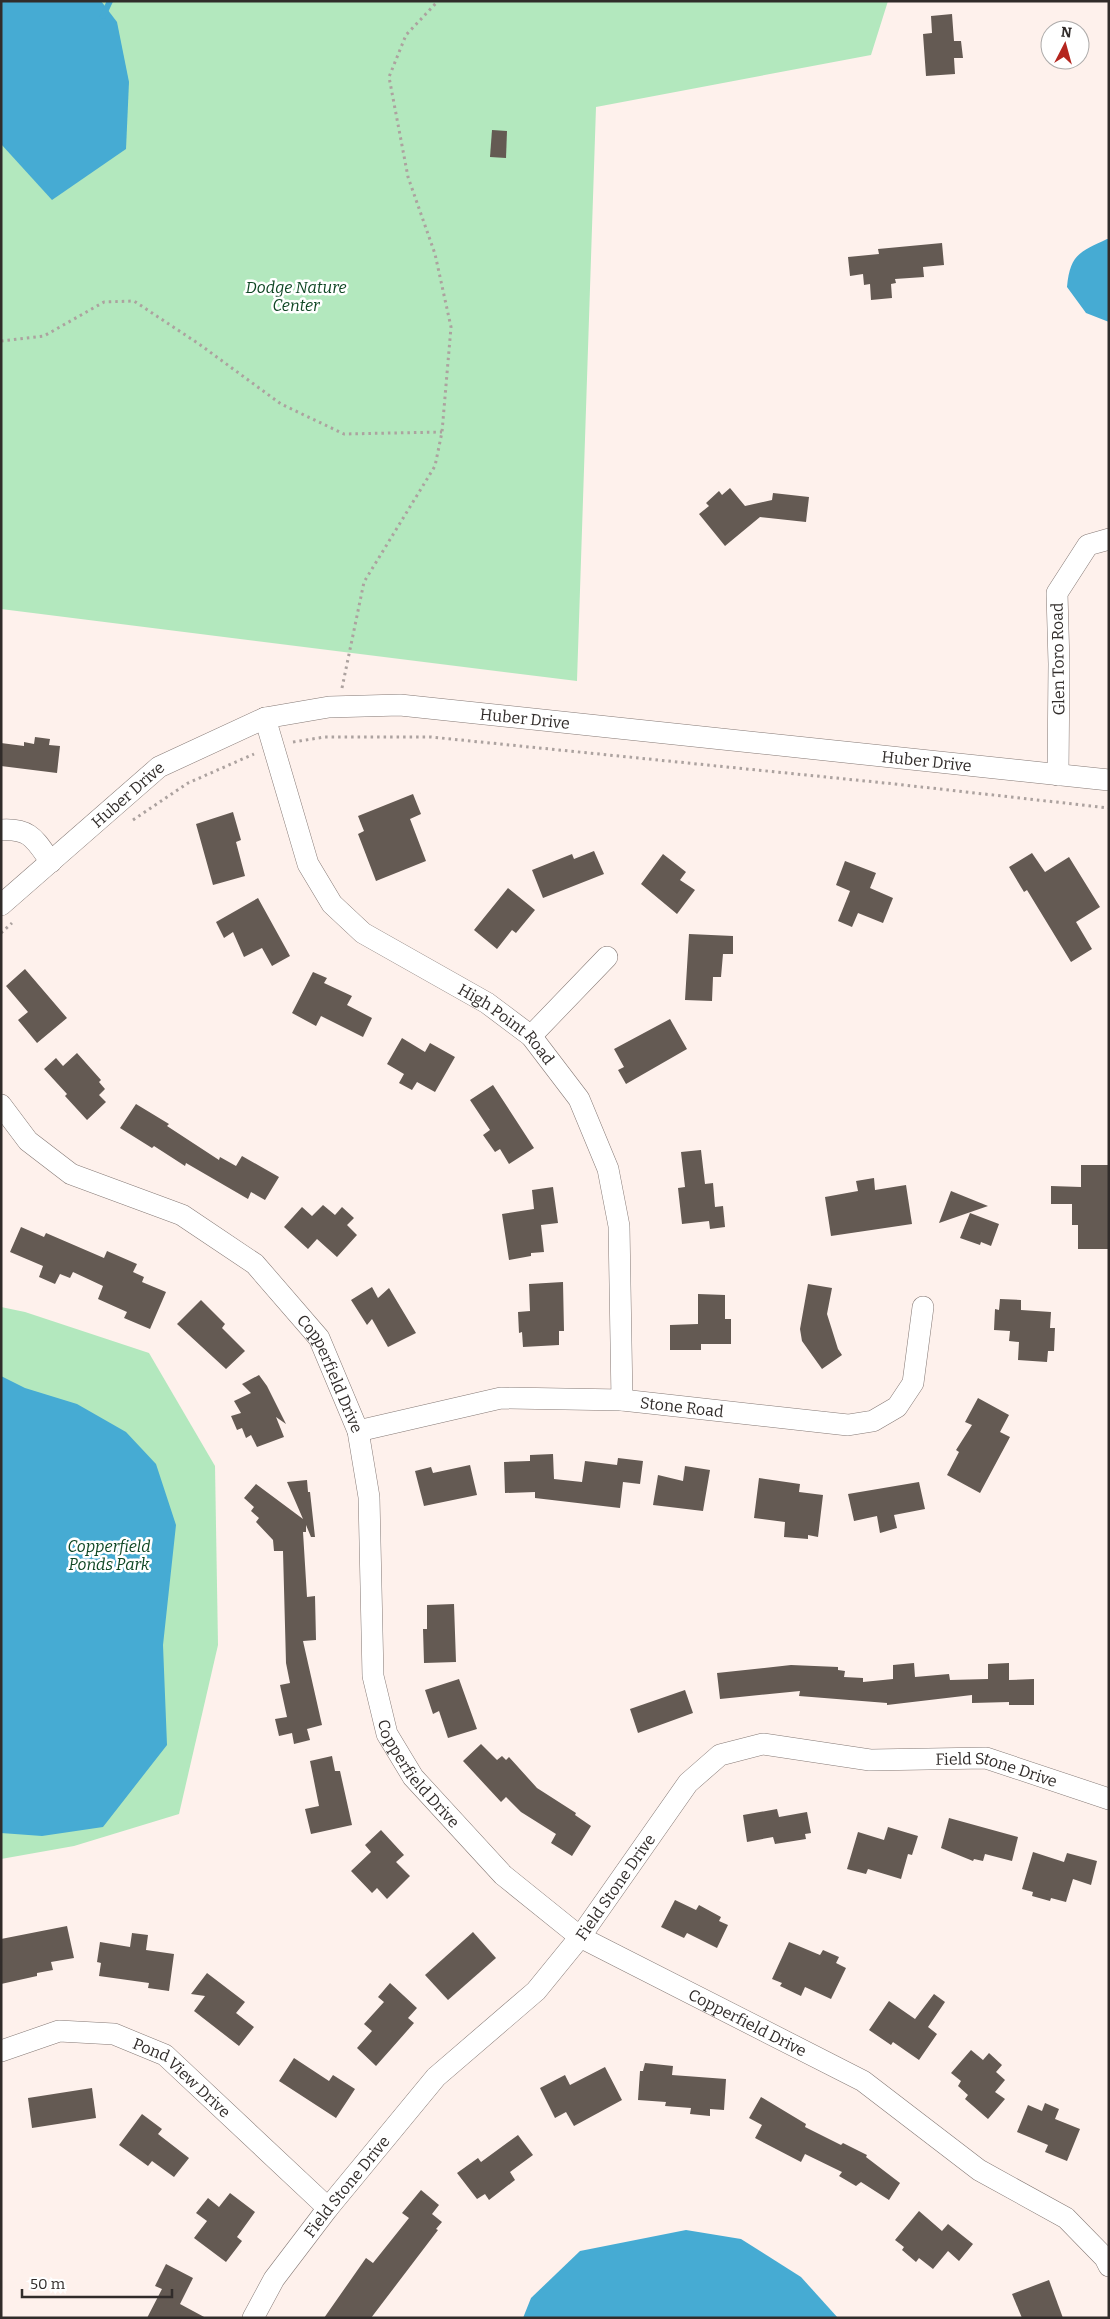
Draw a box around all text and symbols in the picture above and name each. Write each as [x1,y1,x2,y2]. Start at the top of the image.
north arrow [1040,20,1090,70]
text: N [1060,24,1073,42]
park label: Dodge Nature Center [246,278,346,315]
street label: Glen Toro Road [1048,602,1068,716]
street label: Huber Drive [479,704,571,732]
street label: Huber Drive [881,746,973,775]
street label: Huber Drive [87,758,168,831]
street label: High Point Road [455,979,559,1068]
street label: Copperfield Drive [293,1310,367,1435]
street label: Stone Road [639,1393,725,1421]
park label: Copperfield Ponds Park [67,1537,151,1574]
street label: Copperfield Drive [374,1717,464,1831]
street label: Field Stone Drive [935,1748,1060,1791]
street label: Field Stone Drive [571,1830,659,1944]
street label: Copperfield Drive [685,1984,810,2060]
street label: Pond View Drive [130,2033,235,2121]
street label: Field Stone Drive [300,2132,393,2241]
scale bar [22,2266,172,2298]
text: 50 m [30,2275,66,2293]

